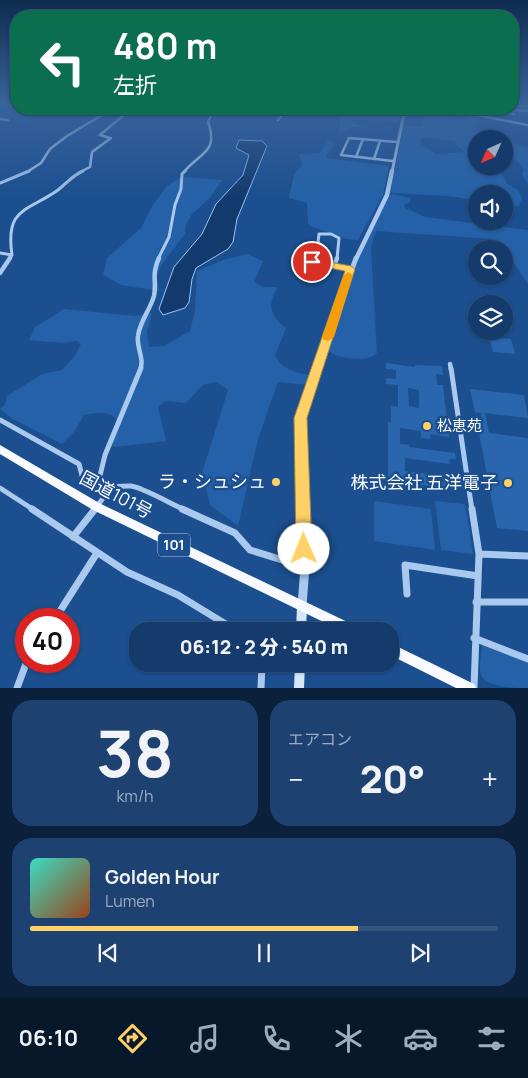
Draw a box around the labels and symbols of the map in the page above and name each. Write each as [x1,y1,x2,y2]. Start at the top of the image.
north arrow [468,130,512,175]
pin [291,241,333,283]
place label: 松恵苑 [437,415,482,436]
marker: 松恵苑 [421,420,433,432]
street label: 国道101号 [76,465,157,523]
place label: ラ・シュシュ [158,469,266,493]
place label: 株式会社 五洋電子 [350,470,498,494]
marker: ラ・シュシュ [270,476,282,488]
marker: 株式会社 五洋電子 [502,477,514,489]
position arrow [277,522,329,574]
road number: 101 [158,534,190,556]
speed limit sign: 40 [15,608,80,673]

